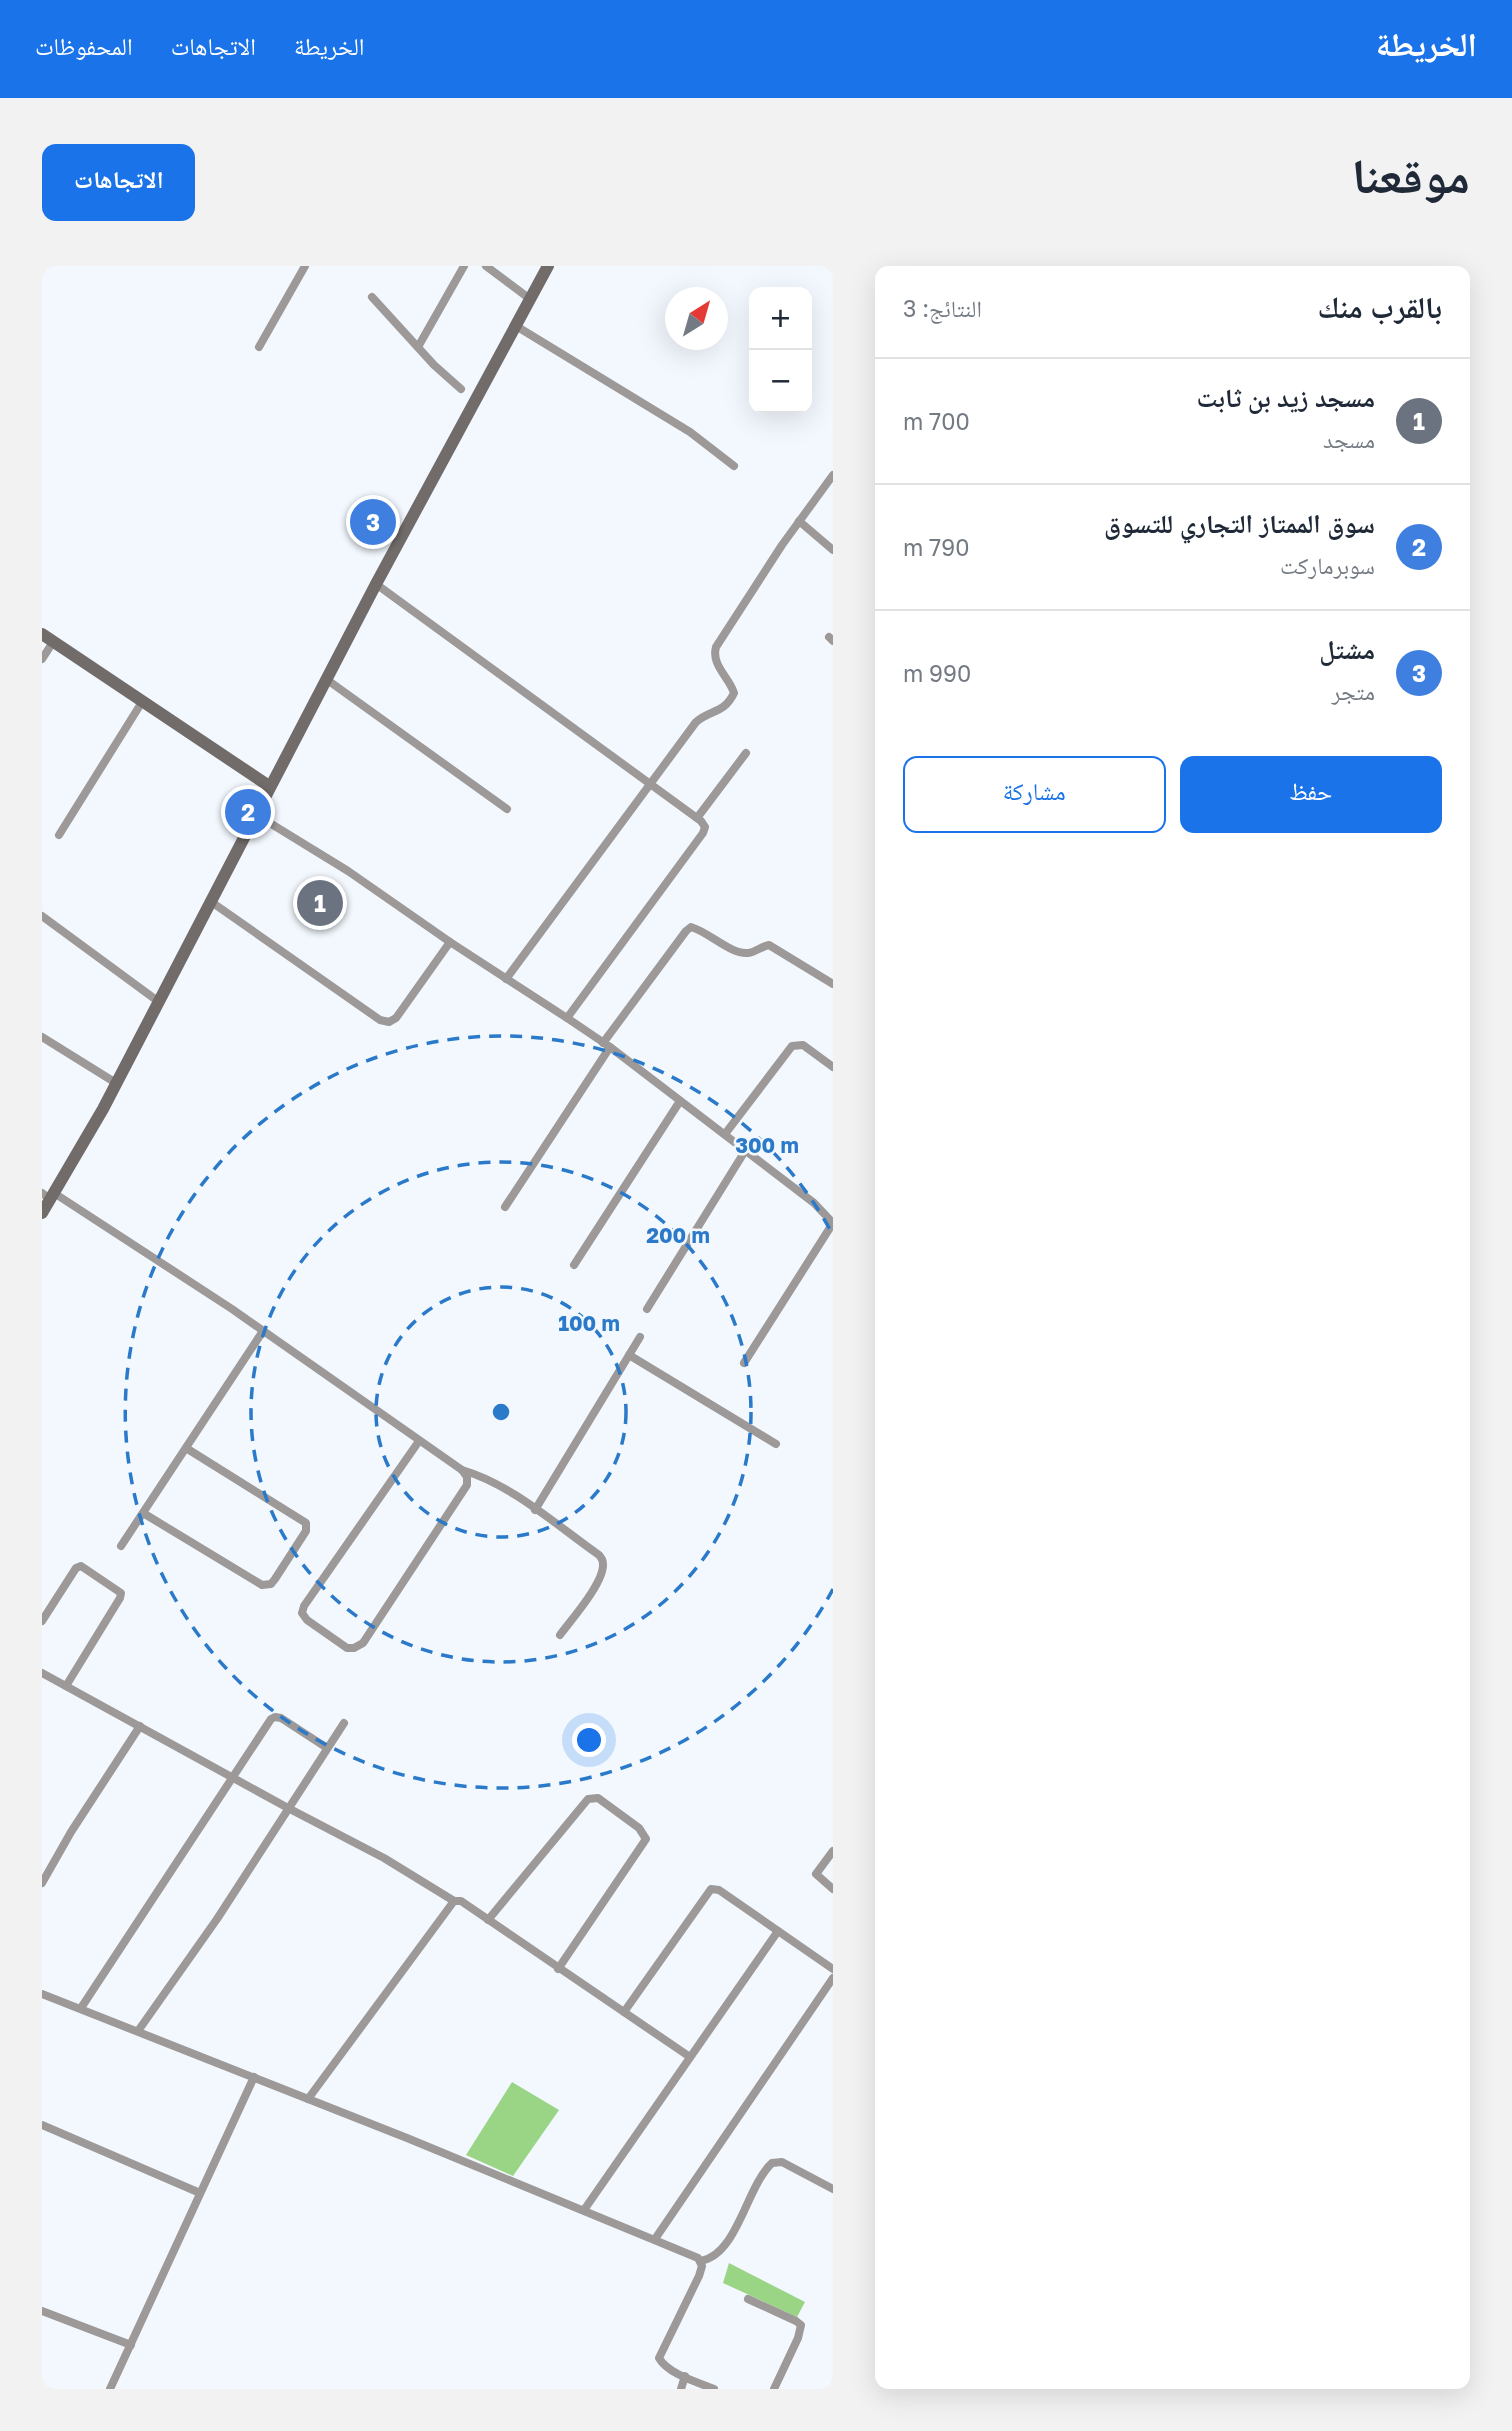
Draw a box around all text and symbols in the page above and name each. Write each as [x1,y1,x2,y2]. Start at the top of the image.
text: الخريطة [1376,24,1477,63]
text: المحفوظات [35,31,133,60]
text: الاتجاهات [171,31,256,60]
text: الخريطة [294,31,365,60]
button: الاتجاهات [42,144,195,221]
text: موقعنا [1352,145,1470,204]
north arrow [665,287,728,350]
map controls [749,287,812,413]
button: + [749,287,812,350]
text: بالقرب منك [1317,289,1442,325]
text: النتائج: 3 [903,294,982,322]
button: − [749,350,812,413]
text: مسجد زيد بن ثابت [1197,382,1375,413]
text: 700 m [903,407,970,435]
text: 1 [1413,407,1425,435]
text: مسجد [1323,425,1375,453]
pin: 3 [350,496,396,548]
text: سوق الممتاز التجاري للتسوق [1104,508,1375,539]
text: 790 m [903,533,969,561]
text: 2 [1412,533,1426,561]
text: سوبرماركت [1280,551,1375,579]
text: مشتل [1319,634,1375,665]
text: 990 m [903,659,971,687]
text: 3 [1412,659,1426,687]
text: متجر [1332,677,1375,705]
button: مشاركة [903,756,1166,833]
button: حفظ [1180,756,1442,833]
pin: 2 [225,786,271,838]
pin: 1 [297,877,343,929]
text: 300 m [735,1132,799,1158]
text: 200 m [646,1222,710,1248]
text: 100 m [558,1310,620,1336]
centre of rings [489,1400,513,1424]
your location [572,1723,606,1757]

